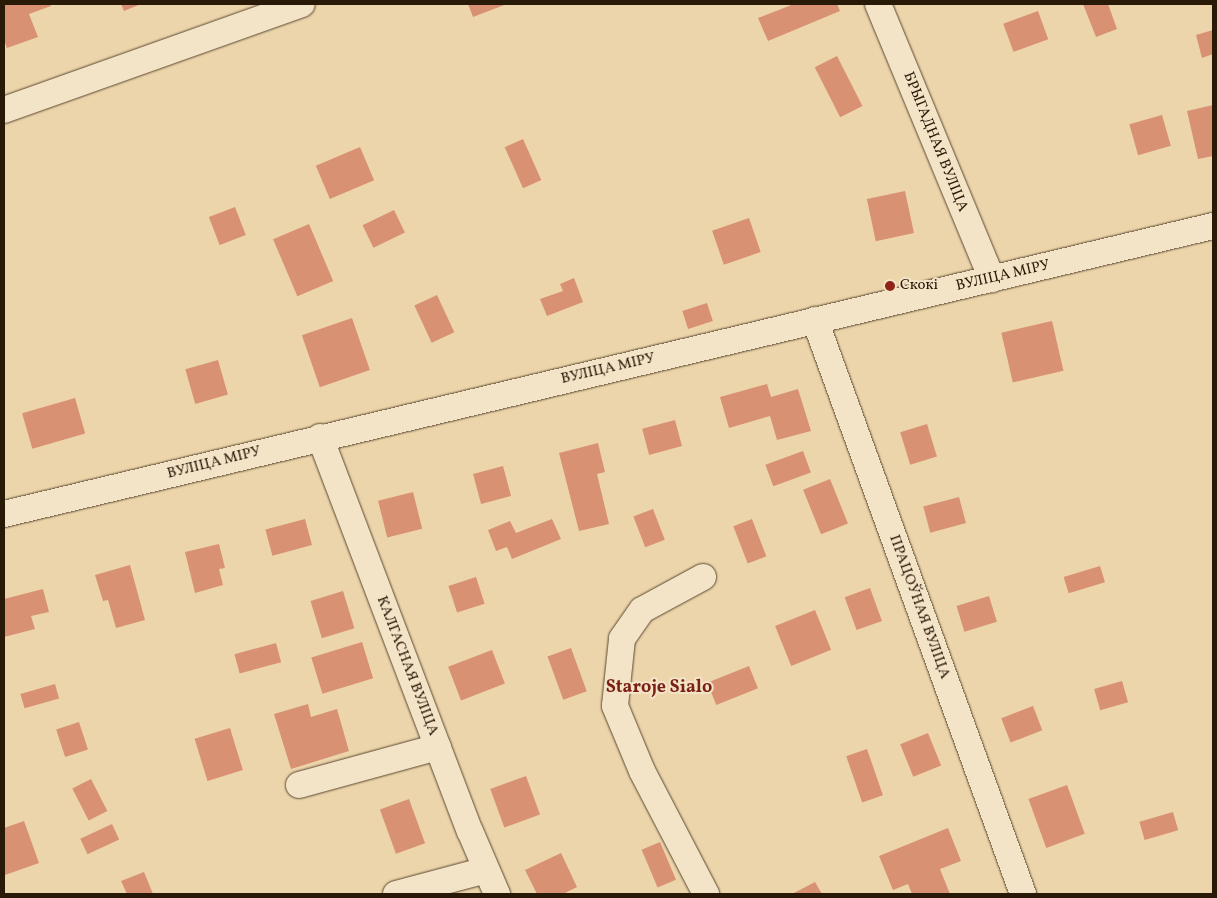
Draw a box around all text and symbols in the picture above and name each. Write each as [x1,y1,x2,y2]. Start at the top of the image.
street label: БРЫГАДНАЯ ВУЛІЦА [899,69,971,215]
street label: ВУЛІЦА МІРУ [954,256,1052,296]
place label: Скокі [900,277,938,295]
marker: Скокі [884,280,896,292]
street label: ВУЛІЦА МІРУ [559,349,657,389]
street label: ВУЛІЦА МІРУ [165,443,263,483]
street label: ПРАЦОЎНАЯ ВУЛІЦА [885,533,953,681]
street label: КАЛГАСНАЯ ВУЛІЦА [372,594,442,738]
district label: Staroje Sialo [606,677,712,699]

